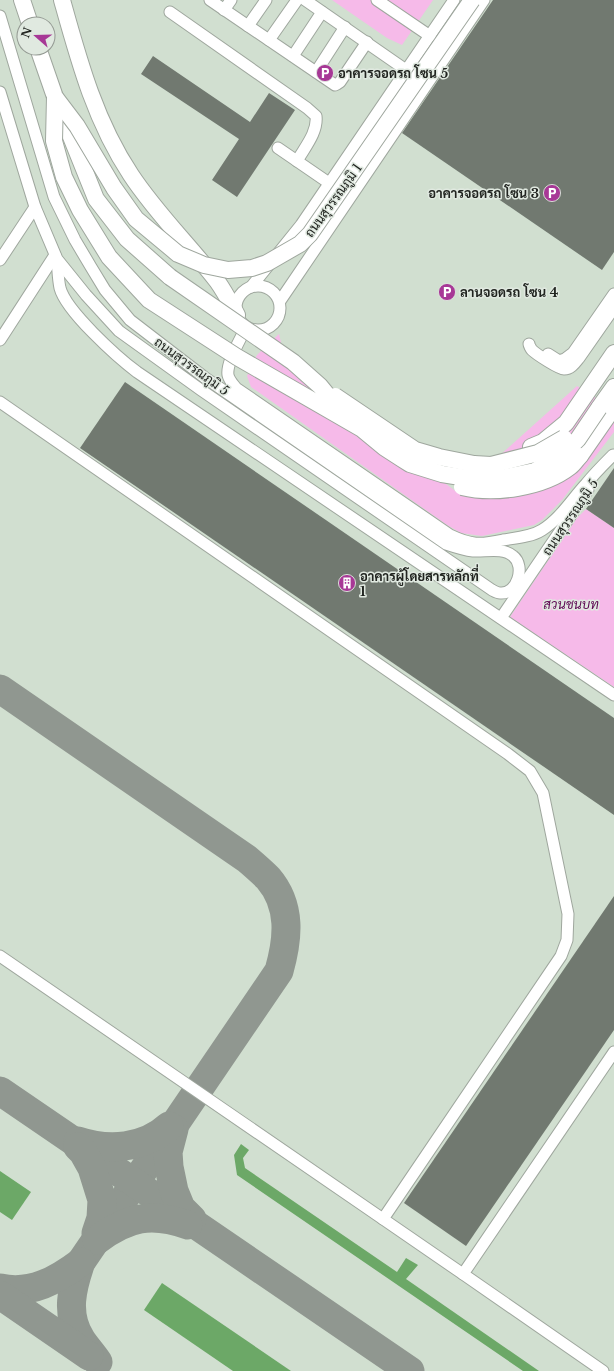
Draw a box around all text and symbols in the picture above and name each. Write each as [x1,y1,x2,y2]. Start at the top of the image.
north arrow [16,16,56,56]
text: N [18,25,35,40]
parking icon: อาคารจอดรถ โซน 5 [315,63,335,83]
place label: อาคารจอดรถ โซน 5 [338,64,448,82]
street label: ถนนสุวรรณภูมิ 1 [301,160,367,241]
parking icon: อาคารจอดรถ โซน 3 [542,183,562,203]
place label: อาคารจอดรถ โซน 3 [428,184,539,202]
parking icon: ลานจอดรถ โซน 4 [437,282,457,302]
place label: ลานจอดรถ โซน 4 [460,283,559,301]
street label: ถนนสุวรรณภูมิ 5 [150,333,233,400]
street label: ถนนสุวรรณภูมิ 5 [539,476,603,559]
place label: อาคารผู้โดยสารหลักที่ 1 [360,564,479,600]
building icon: อาคารผู้โดยสารหลักที่ 1 [337,573,357,593]
park label: สวนชนบท [543,596,599,613]

